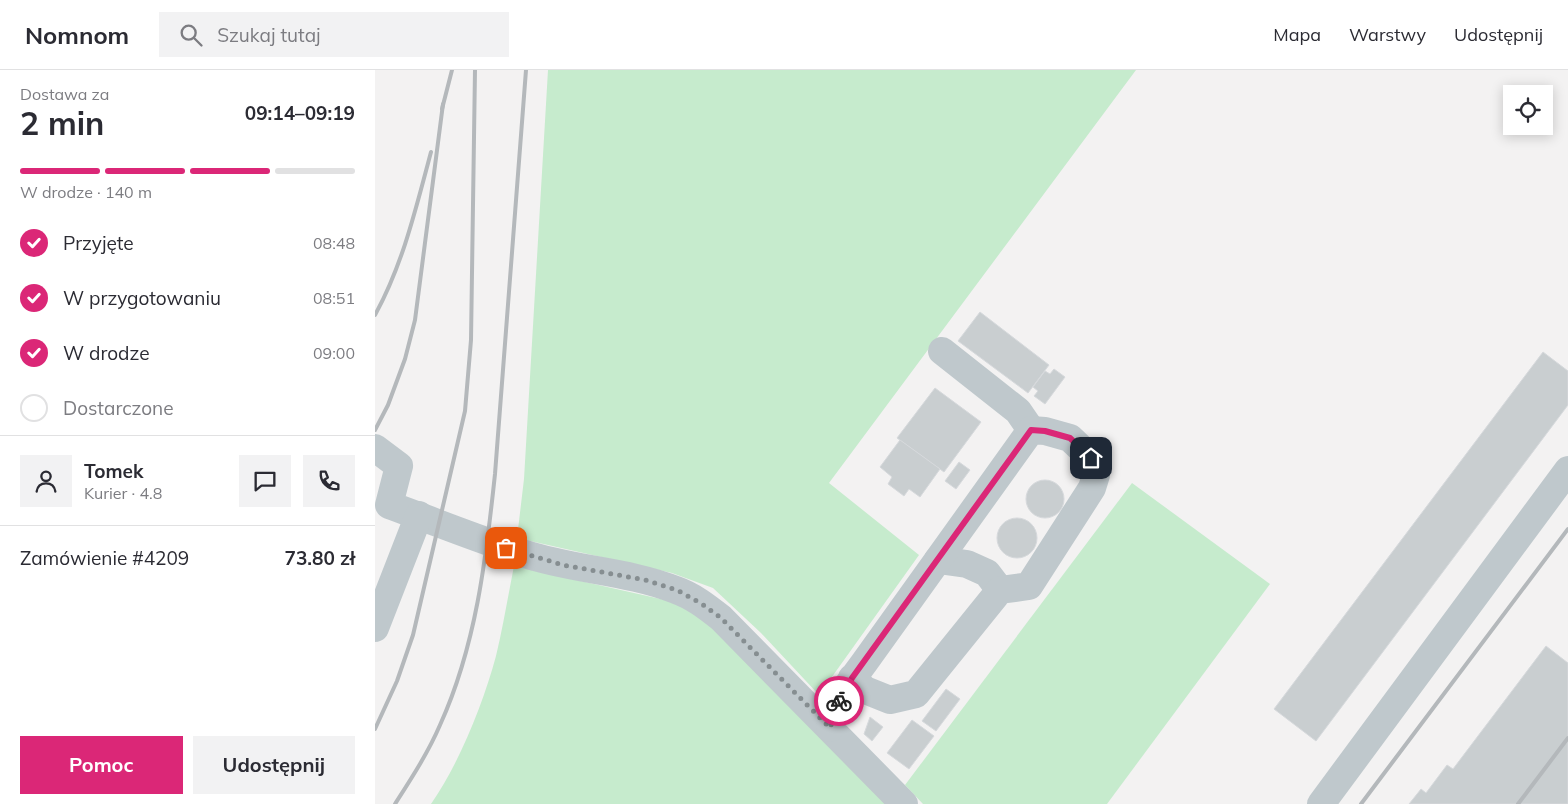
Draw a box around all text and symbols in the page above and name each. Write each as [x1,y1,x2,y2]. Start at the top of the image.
search box [159,12,509,57]
text: Nomnom [25,20,129,50]
icon: search [177,21,205,49]
text: Szukaj tutaj [217,23,321,47]
text: Mapa [1273,23,1321,46]
text: Warstwy [1349,23,1426,46]
text: Udostępnij [1454,23,1543,46]
text: Dostawa za [20,84,109,104]
map controls [1503,85,1553,135]
button: locate [1503,85,1553,135]
text: 09:14–09:19 [245,101,355,125]
text: 2 min [20,103,104,143]
text: W drodze · 140 m [20,182,152,202]
icon: check [20,229,48,257]
text: Przyjęte [63,231,134,255]
text: 08:48 [313,233,355,253]
icon: check [20,284,48,312]
text: W przygotowaniu [63,286,221,310]
text: 08:51 [313,288,355,308]
icon: check [20,339,48,367]
text: W drodze [63,341,150,365]
text: 09:00 [313,343,355,363]
text: Dostarczone [63,396,174,420]
pin [1070,437,1112,479]
icon: home [1077,444,1105,472]
button: person [20,455,72,507]
button: chat [239,455,291,507]
button: phone [303,455,355,507]
text: Tomek [84,459,144,483]
text: Kurier · 4.8 [84,483,162,503]
pin [485,527,527,569]
icon: bag [492,534,520,562]
text: Zamówienie #4209 [20,546,189,570]
text: 73.80 zł [285,546,355,570]
courier [814,676,864,726]
icon: bike [825,687,853,715]
button: Pomoc [20,736,183,794]
button: Udostępnij [193,736,355,794]

